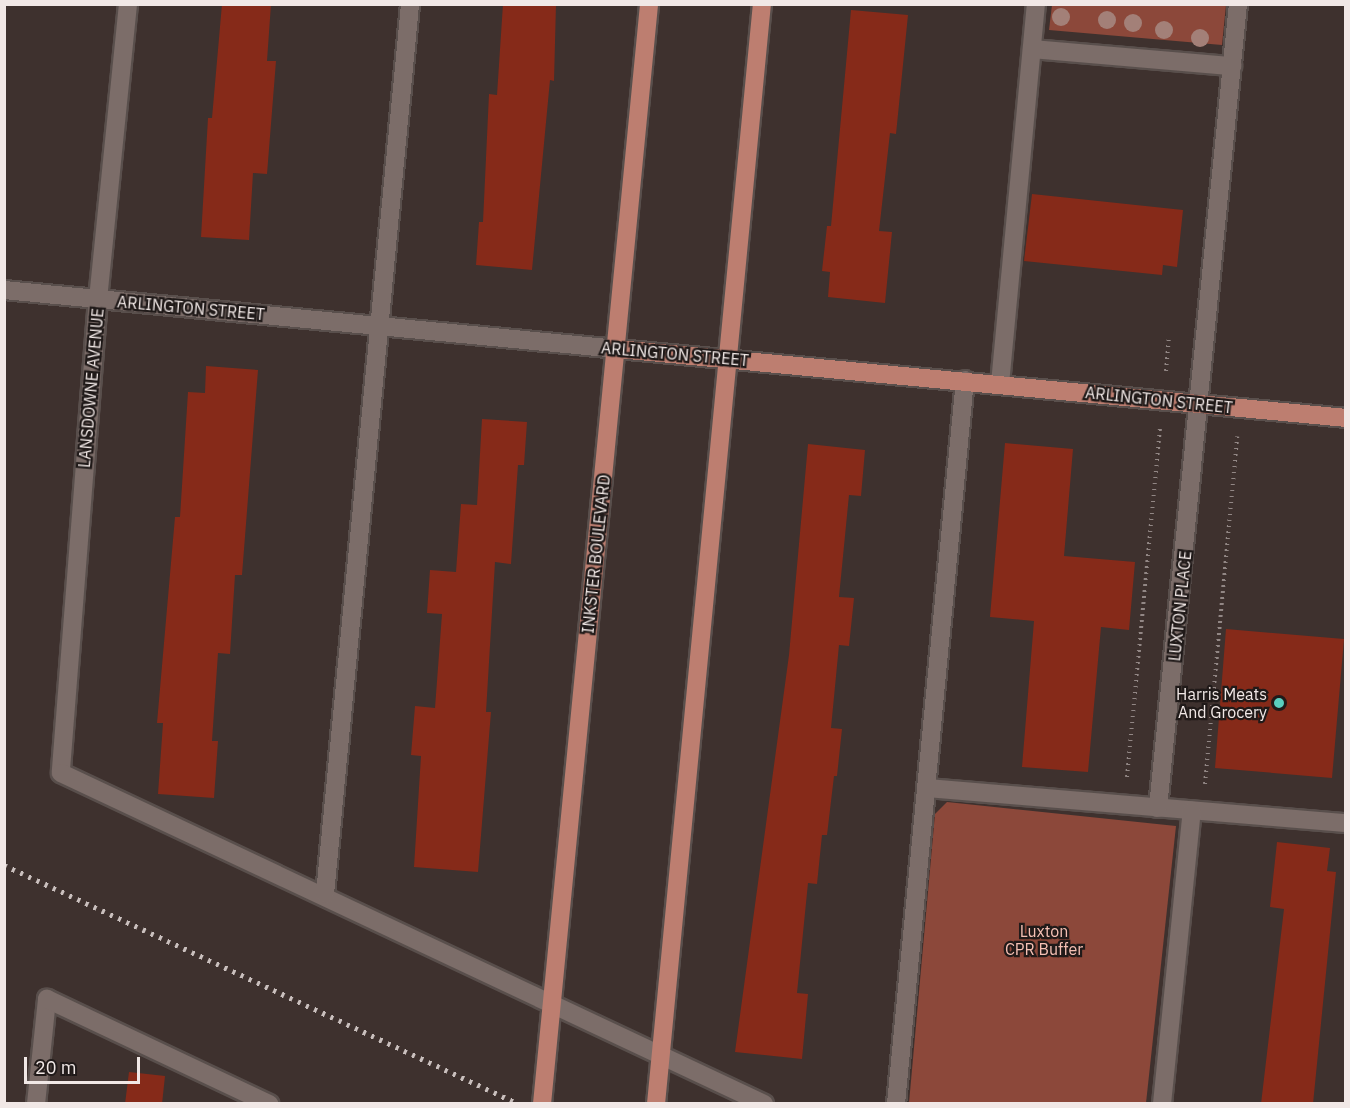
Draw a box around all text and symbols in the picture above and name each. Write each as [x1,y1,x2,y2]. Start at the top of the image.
street label: ARLINGTON STREET [116,292,266,324]
street label: LANSDOWNE AVENUE [74,307,108,469]
street label: ARLINGTON STREET [600,338,750,370]
street label: ARLINGTON STREET [1084,383,1234,417]
street label: INKSTER BOULEVARD [578,474,614,634]
street label: LUXTON PLACE [1165,550,1195,662]
place label: Harris Meats And Grocery [1176,684,1267,722]
marker: Harris Meats And Grocery [1272,696,1286,710]
park label: Luxton CPR Buffer [1005,921,1083,959]
scale bar [27,1045,142,1083]
text: 20 m [35,1056,77,1079]

